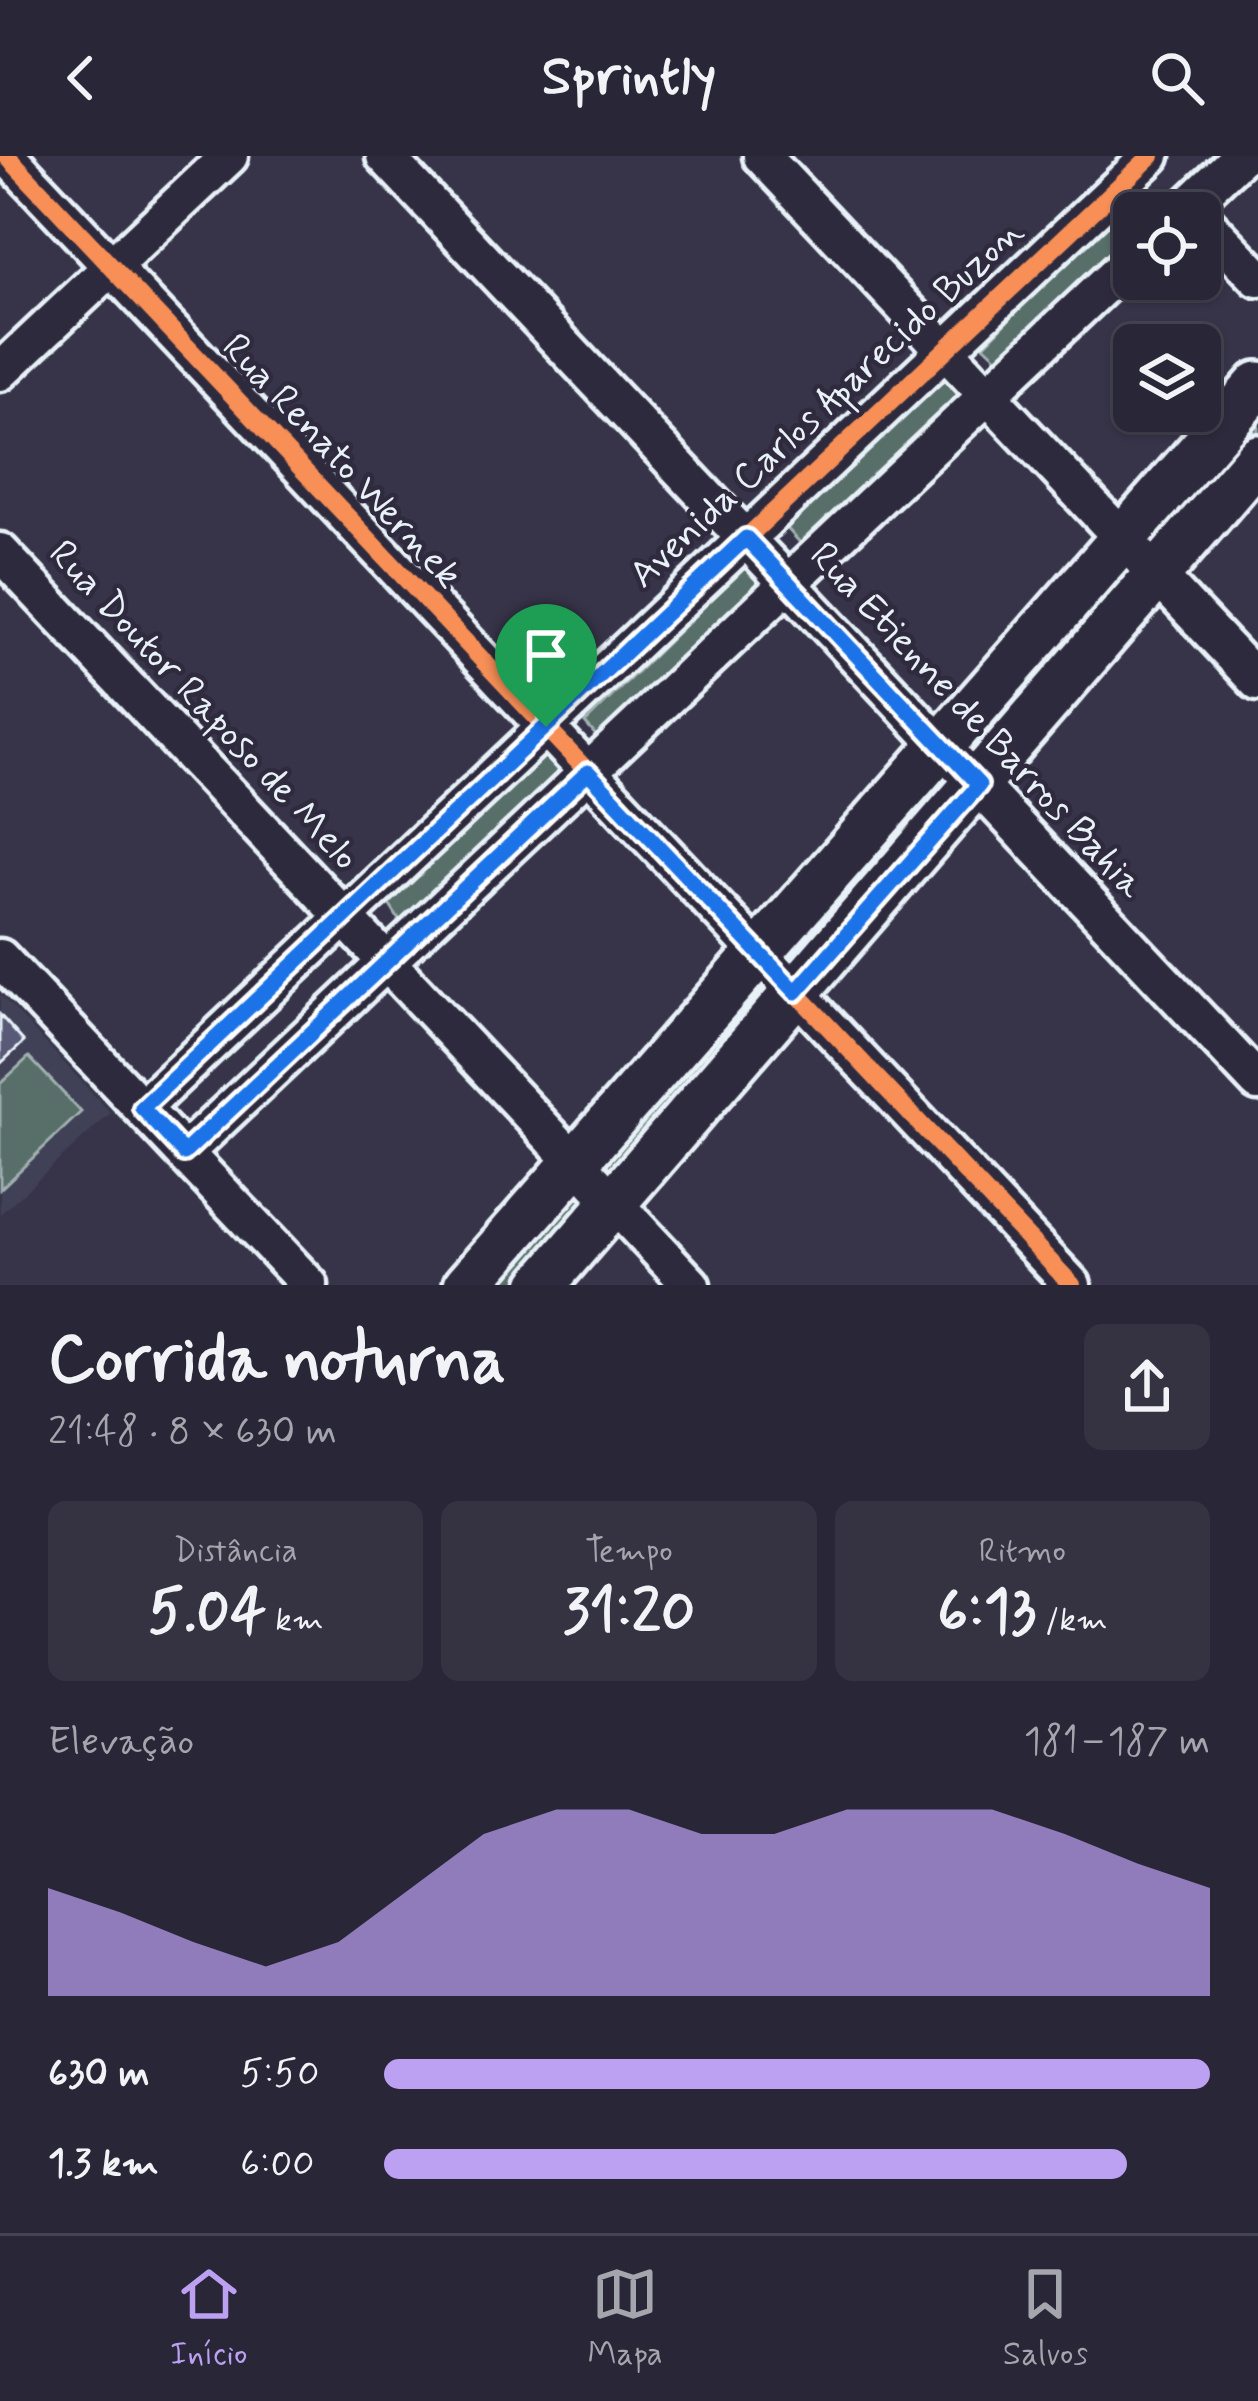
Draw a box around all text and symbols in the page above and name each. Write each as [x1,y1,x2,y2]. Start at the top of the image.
text: Sprintly [542,43,716,114]
icon: back [48,45,114,111]
icon: search [1144,45,1210,111]
map controls [1113,192,1221,432]
button: locate [1113,192,1221,300]
street label: Avenida Carlos Aparecido Buzon [619,207,1037,603]
street label: Rua Renato Wernek [209,324,473,600]
button: layers [1113,324,1221,432]
street label: Rua Doutor Raposo de Melo [36,530,370,882]
street label: Rua Etienne de Barros Bahia [797,532,1155,910]
pin [495,604,597,727]
icon: arrive [513,622,579,688]
text: Corrida noturna [48,1319,506,1405]
button: share [1084,1324,1210,1450]
text: 21:48 · 8 × 630 m [48,1407,337,1458]
text: Distância [174,1530,298,1574]
text: Tempo [585,1530,673,1574]
text: Ritmo [979,1530,1066,1574]
text: 5.04 [148,1574,266,1653]
text: 31:20 [563,1574,695,1653]
text: 6:13 [937,1574,1036,1653]
text: km [266,1599,323,1643]
text: /km [1036,1599,1108,1643]
text: Elevação [48,1717,194,1768]
text: 181–187 m [1024,1717,1210,1768]
text: 630 m [48,2049,149,2100]
text: 5:50 [240,2049,320,2100]
text: 1.3 km [48,2139,159,2190]
text: 6:00 [240,2139,315,2190]
tab: Início [170,2261,247,2377]
tab: Mapa [588,2261,663,2377]
tab: Salvos [1003,2261,1088,2377]

